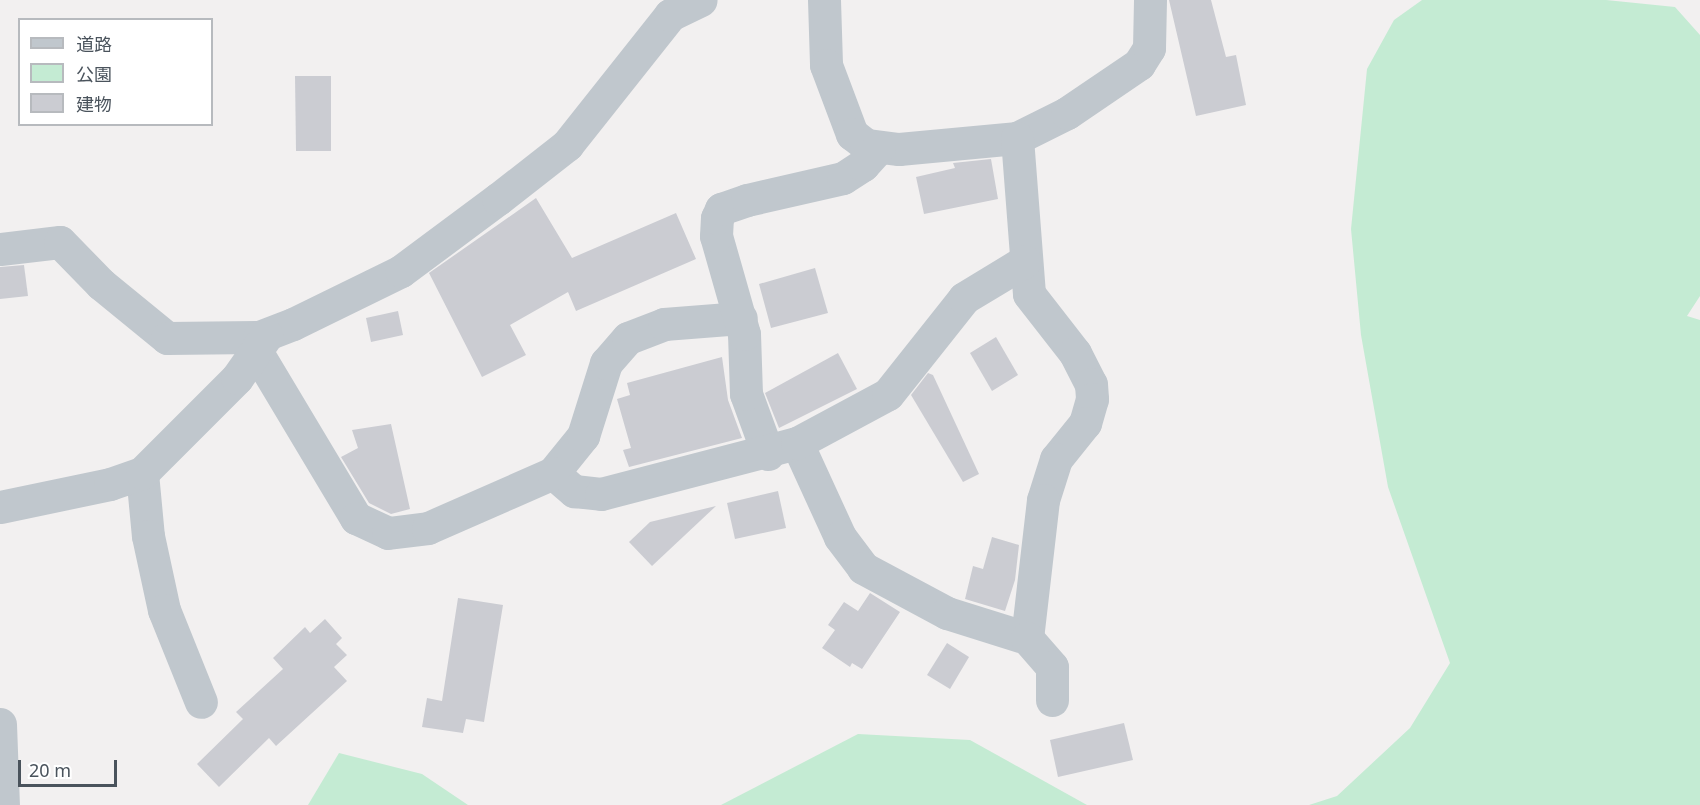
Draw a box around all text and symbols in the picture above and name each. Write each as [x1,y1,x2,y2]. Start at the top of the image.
legend [18,18,213,126]
text: 道路 [76,32,112,56]
text: 公園 [76,62,112,86]
text: 建物 [76,92,112,116]
scale bar [21,748,120,786]
text: 20 m [29,758,71,782]

